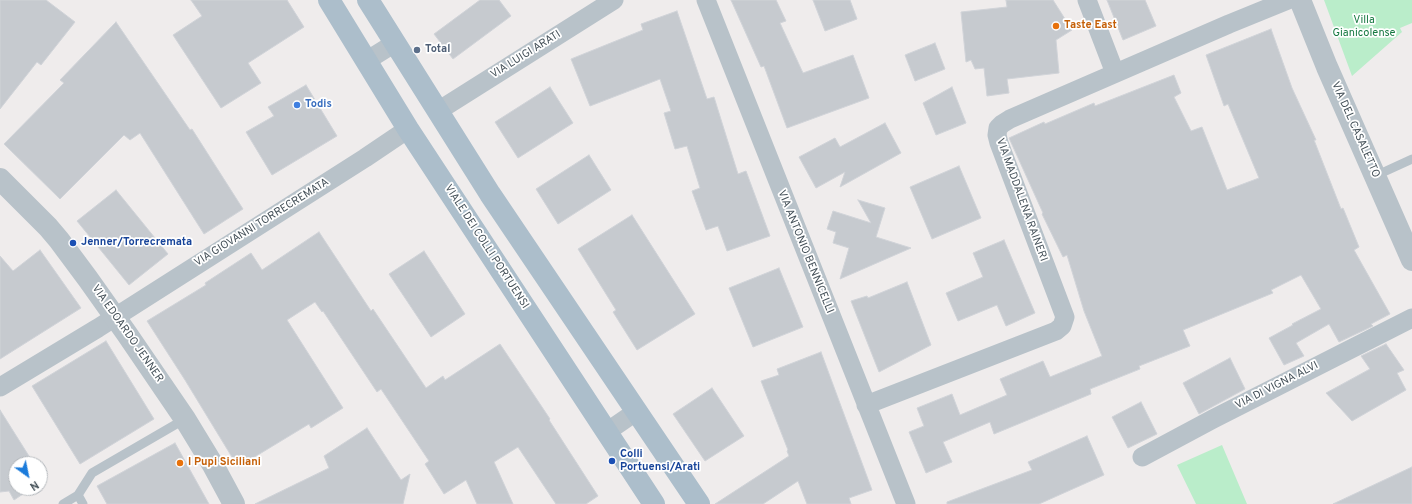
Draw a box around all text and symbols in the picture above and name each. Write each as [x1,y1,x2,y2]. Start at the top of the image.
park label: Villa Gianicolense [1332,14,1396,40]
place label: Taste East [1064,19,1117,33]
marker: Taste East [1051,21,1061,31]
street label: VIA LUIGI ARATI [489,28,563,82]
place label: Total [425,43,450,57]
marker: Total [412,45,422,55]
street label: VIA DEL CASALETTO [1328,80,1382,180]
place label: Todis [305,98,332,112]
marker: Todis [292,100,302,110]
street label: VIA MADDALENA RAINERI [993,137,1049,263]
street label: VIA GIOVANNI TORRECREMATA [192,176,332,270]
street label: VIALE DEI COLLI PORTUENSI [441,183,531,311]
street label: VIA ANTONIO BENNICELLI [774,188,836,316]
place label: Jenner/Torrecremata [81,236,192,250]
marker: Jenner/Torrecremata [68,238,78,248]
street label: VIA EDOARDO JENNER [88,283,166,385]
street label: VIA DI VIGNA ALVI [1233,359,1321,413]
place label: Colli Portuensi/Arati [620,448,700,474]
north arrow [8,456,48,496]
place label: I Pupi Siciliani [188,456,261,470]
marker: Colli Portuensi/Arati [607,456,617,466]
marker: I Pupi Siciliani [175,458,185,468]
text: N [27,477,41,493]

